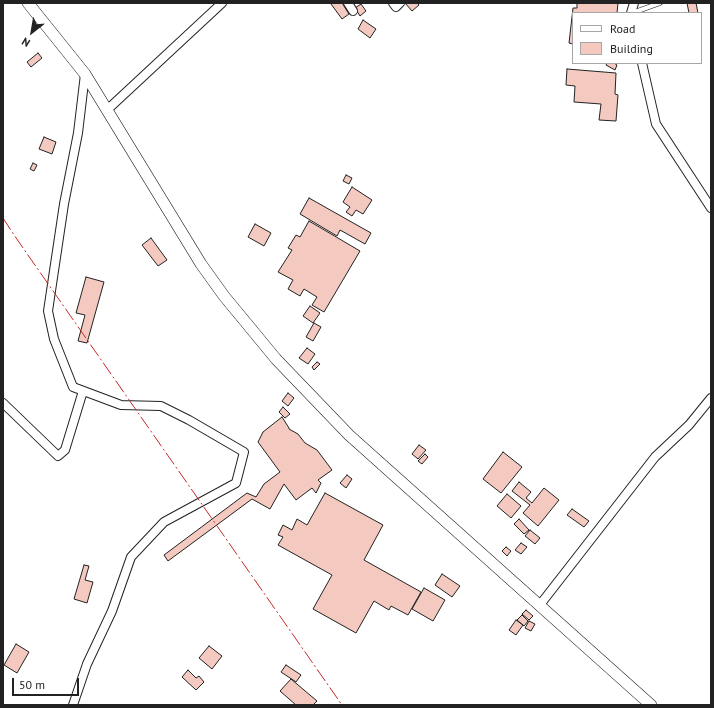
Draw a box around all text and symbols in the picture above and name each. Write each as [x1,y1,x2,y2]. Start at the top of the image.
north arrow [12,12,52,52]
legend [572,12,702,64]
text: Road [610,21,635,36]
text: N [19,34,33,50]
text: Building [610,41,653,56]
scale bar [14,670,81,696]
text: 50 m [19,677,45,692]

